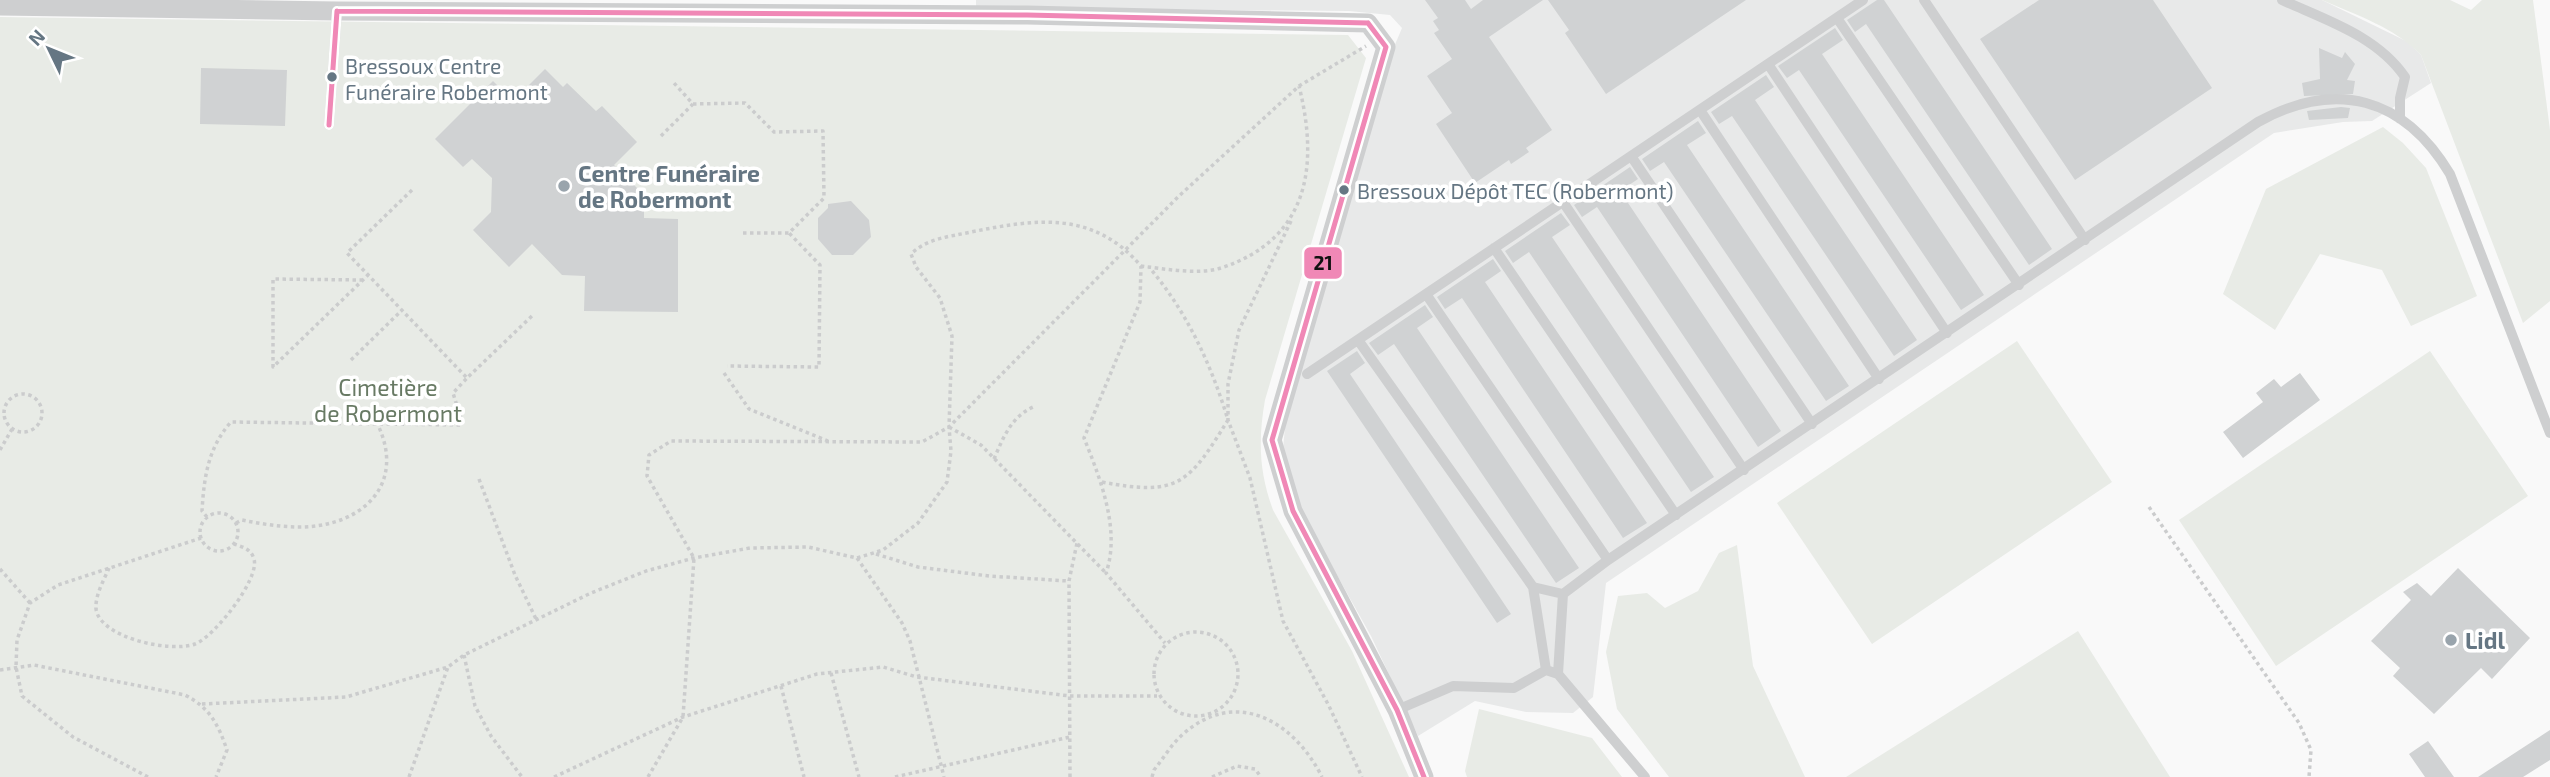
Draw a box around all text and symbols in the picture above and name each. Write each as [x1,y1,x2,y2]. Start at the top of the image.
north arrow [14,14,84,84]
text: N [23,24,49,50]
place label: Bressoux Centre Funéraire Robermont [345,53,548,104]
marker: Bressoux Centre Funéraire Robermont [325,70,339,84]
place label: Centre Funéraire de Robermont [578,159,760,213]
marker: Centre Funéraire de Robermont [556,178,572,194]
place label: Bressoux Dépôt TEC (Robermont) [1357,178,1673,203]
marker: Bressoux Dépôt TEC (Robermont) [1337,183,1351,197]
line badge: 21 [1303,246,1343,280]
text: 21 [1313,251,1333,274]
park label: Cimetière de Robermont [314,373,462,427]
place label: Lidl [2465,626,2505,654]
marker: Lidl [2443,632,2459,648]

